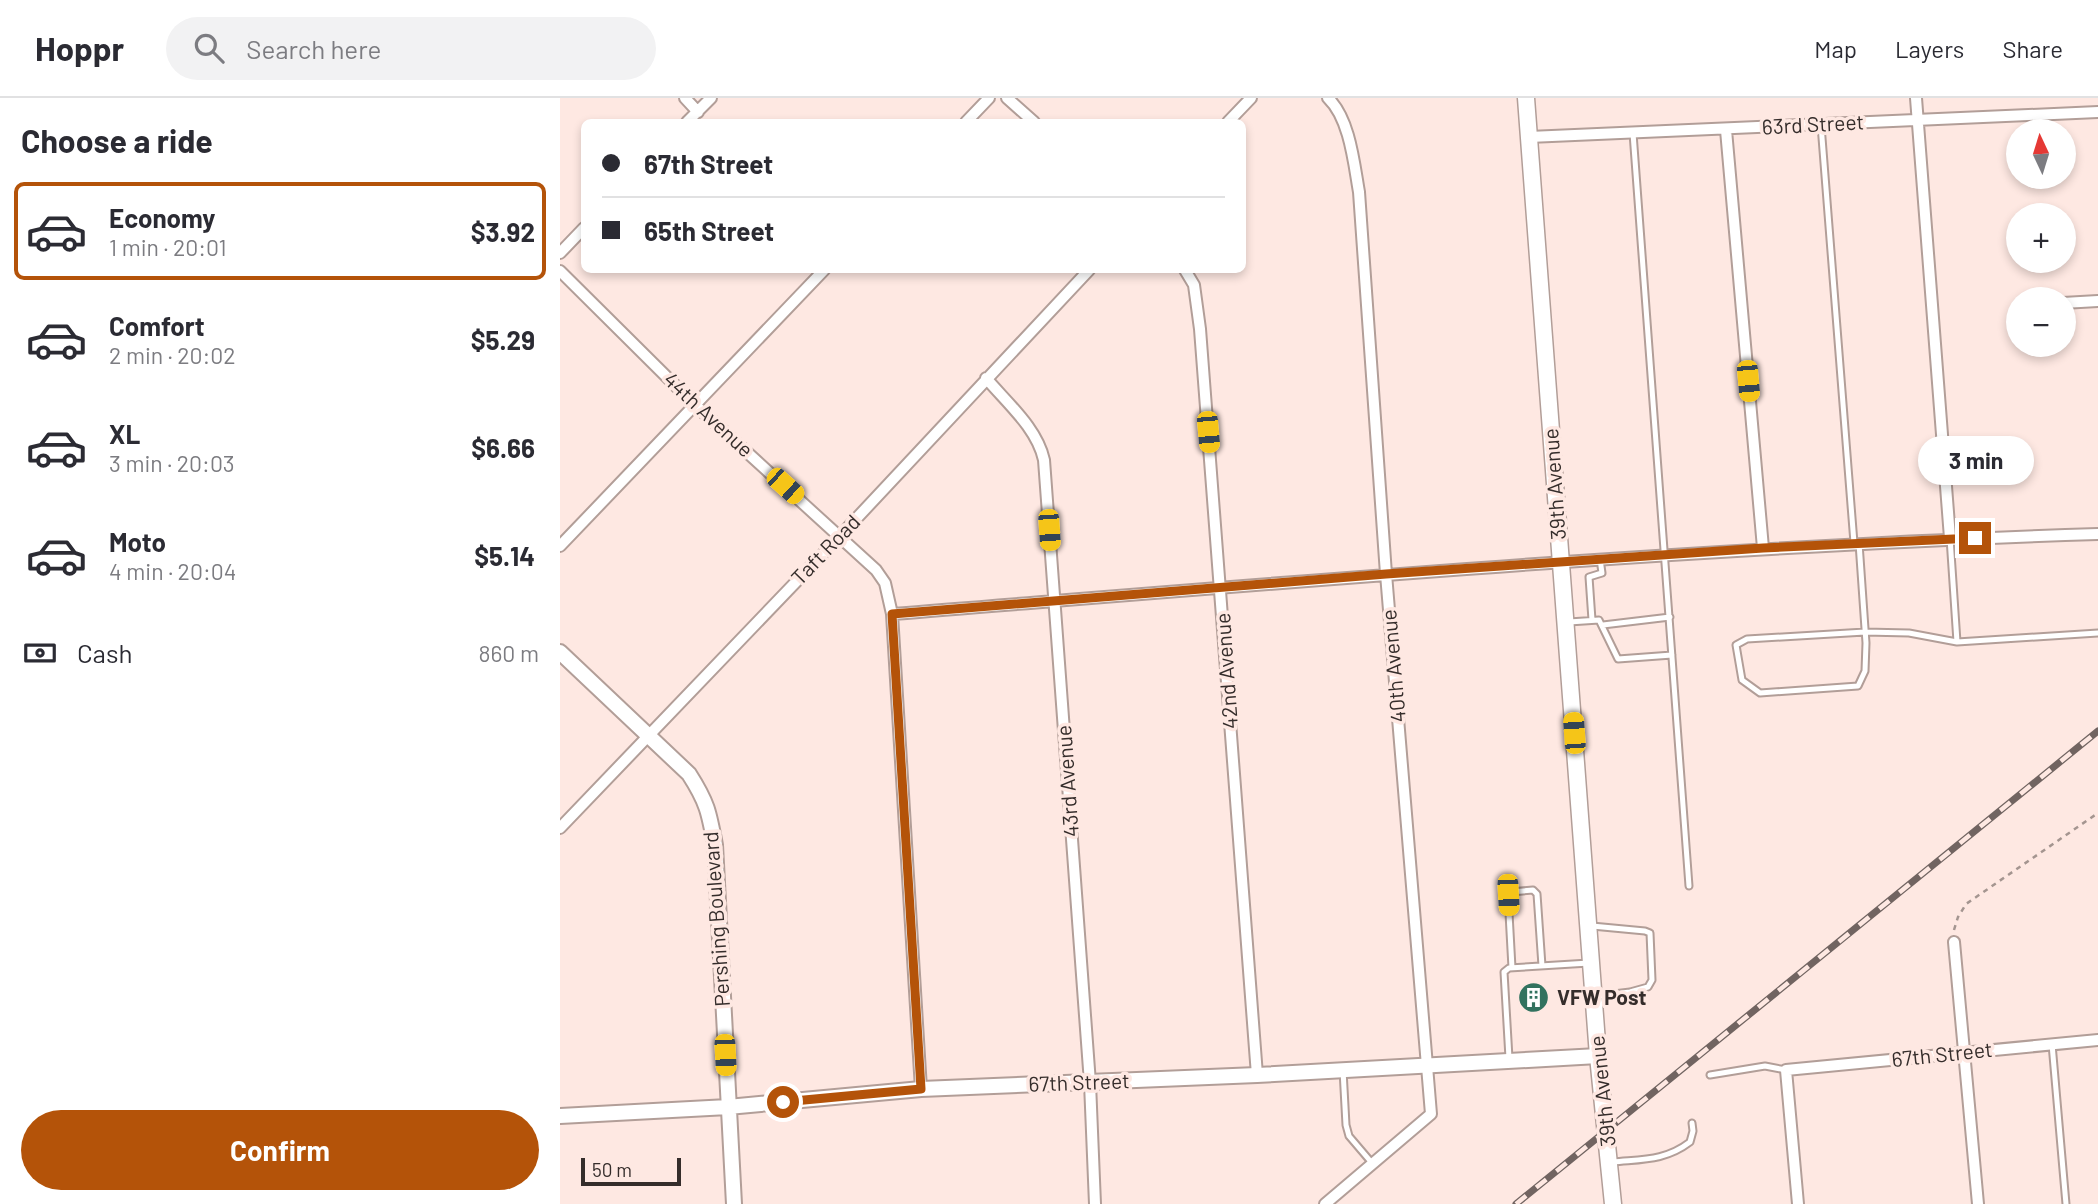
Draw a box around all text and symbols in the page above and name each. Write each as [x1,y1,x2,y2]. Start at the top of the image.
search box [166,17,656,80]
text: Hoppr [35,28,124,68]
icon: search [190,29,228,67]
text: Search here [246,33,381,64]
text: Map [1814,34,1857,63]
text: Layers [1895,34,1964,63]
text: Share [2002,34,2063,63]
street label: 63rd Street [1761,108,1865,139]
north arrow [2006,119,2076,189]
map controls [2006,119,2076,357]
text: Choose a ride [21,121,213,159]
text: 67th Street [644,148,773,179]
icon: car [25,200,88,263]
text: Economy [109,202,215,233]
button: + [2006,203,2076,273]
text: 65th Street [644,215,774,246]
text: $3.92 [471,216,535,247]
text: 1 min · 20:01 [109,233,226,261]
button: − [2006,287,2076,357]
icon: car [25,308,88,371]
text: Comfort [109,310,205,341]
text: $5.29 [471,324,535,355]
text: 2 min · 20:02 [109,341,236,369]
car [1736,359,1761,403]
street label: 44th Avenue [659,366,759,462]
car [1196,410,1221,454]
icon: car [25,416,88,479]
text: XL [109,418,140,449]
street label: 39th Avenue [1537,428,1570,541]
text: $6.66 [471,432,535,463]
callout: 3 min [1917,436,2033,486]
text: 3 min [1949,446,2003,474]
text: 3 min · 20:03 [109,449,235,477]
car [763,464,808,508]
car [1038,508,1061,552]
street label: Taft Road [785,509,864,589]
route end [1959,522,1991,554]
icon: car [25,524,88,587]
text: Moto [109,526,166,557]
text: $5.14 [474,540,535,571]
text: 4 min · 20:04 [109,557,236,585]
street label: 40th Avenue [1375,609,1410,724]
street label: 42nd Avenue [1209,612,1242,730]
icon: cash [21,634,59,672]
text: Cash [77,637,132,668]
text: 860 m [479,639,539,667]
car [1563,711,1586,755]
street label: 43rd Avenue [1050,724,1083,838]
street label: Pershing Boulevard [697,831,734,1007]
car [1497,873,1520,917]
building icon: VFW Post [1517,981,1551,1015]
place label: VFW Post [1557,984,1646,1009]
car [714,1033,737,1077]
street label: 39th Avenue [1583,1034,1620,1148]
street label: 67th Street [1890,1036,1993,1071]
street label: 67th Street [1028,1067,1130,1096]
route start [767,1086,799,1118]
button: Confirm [21,1110,539,1190]
scale bar [581,1155,681,1187]
text: 50 m [592,1158,632,1181]

